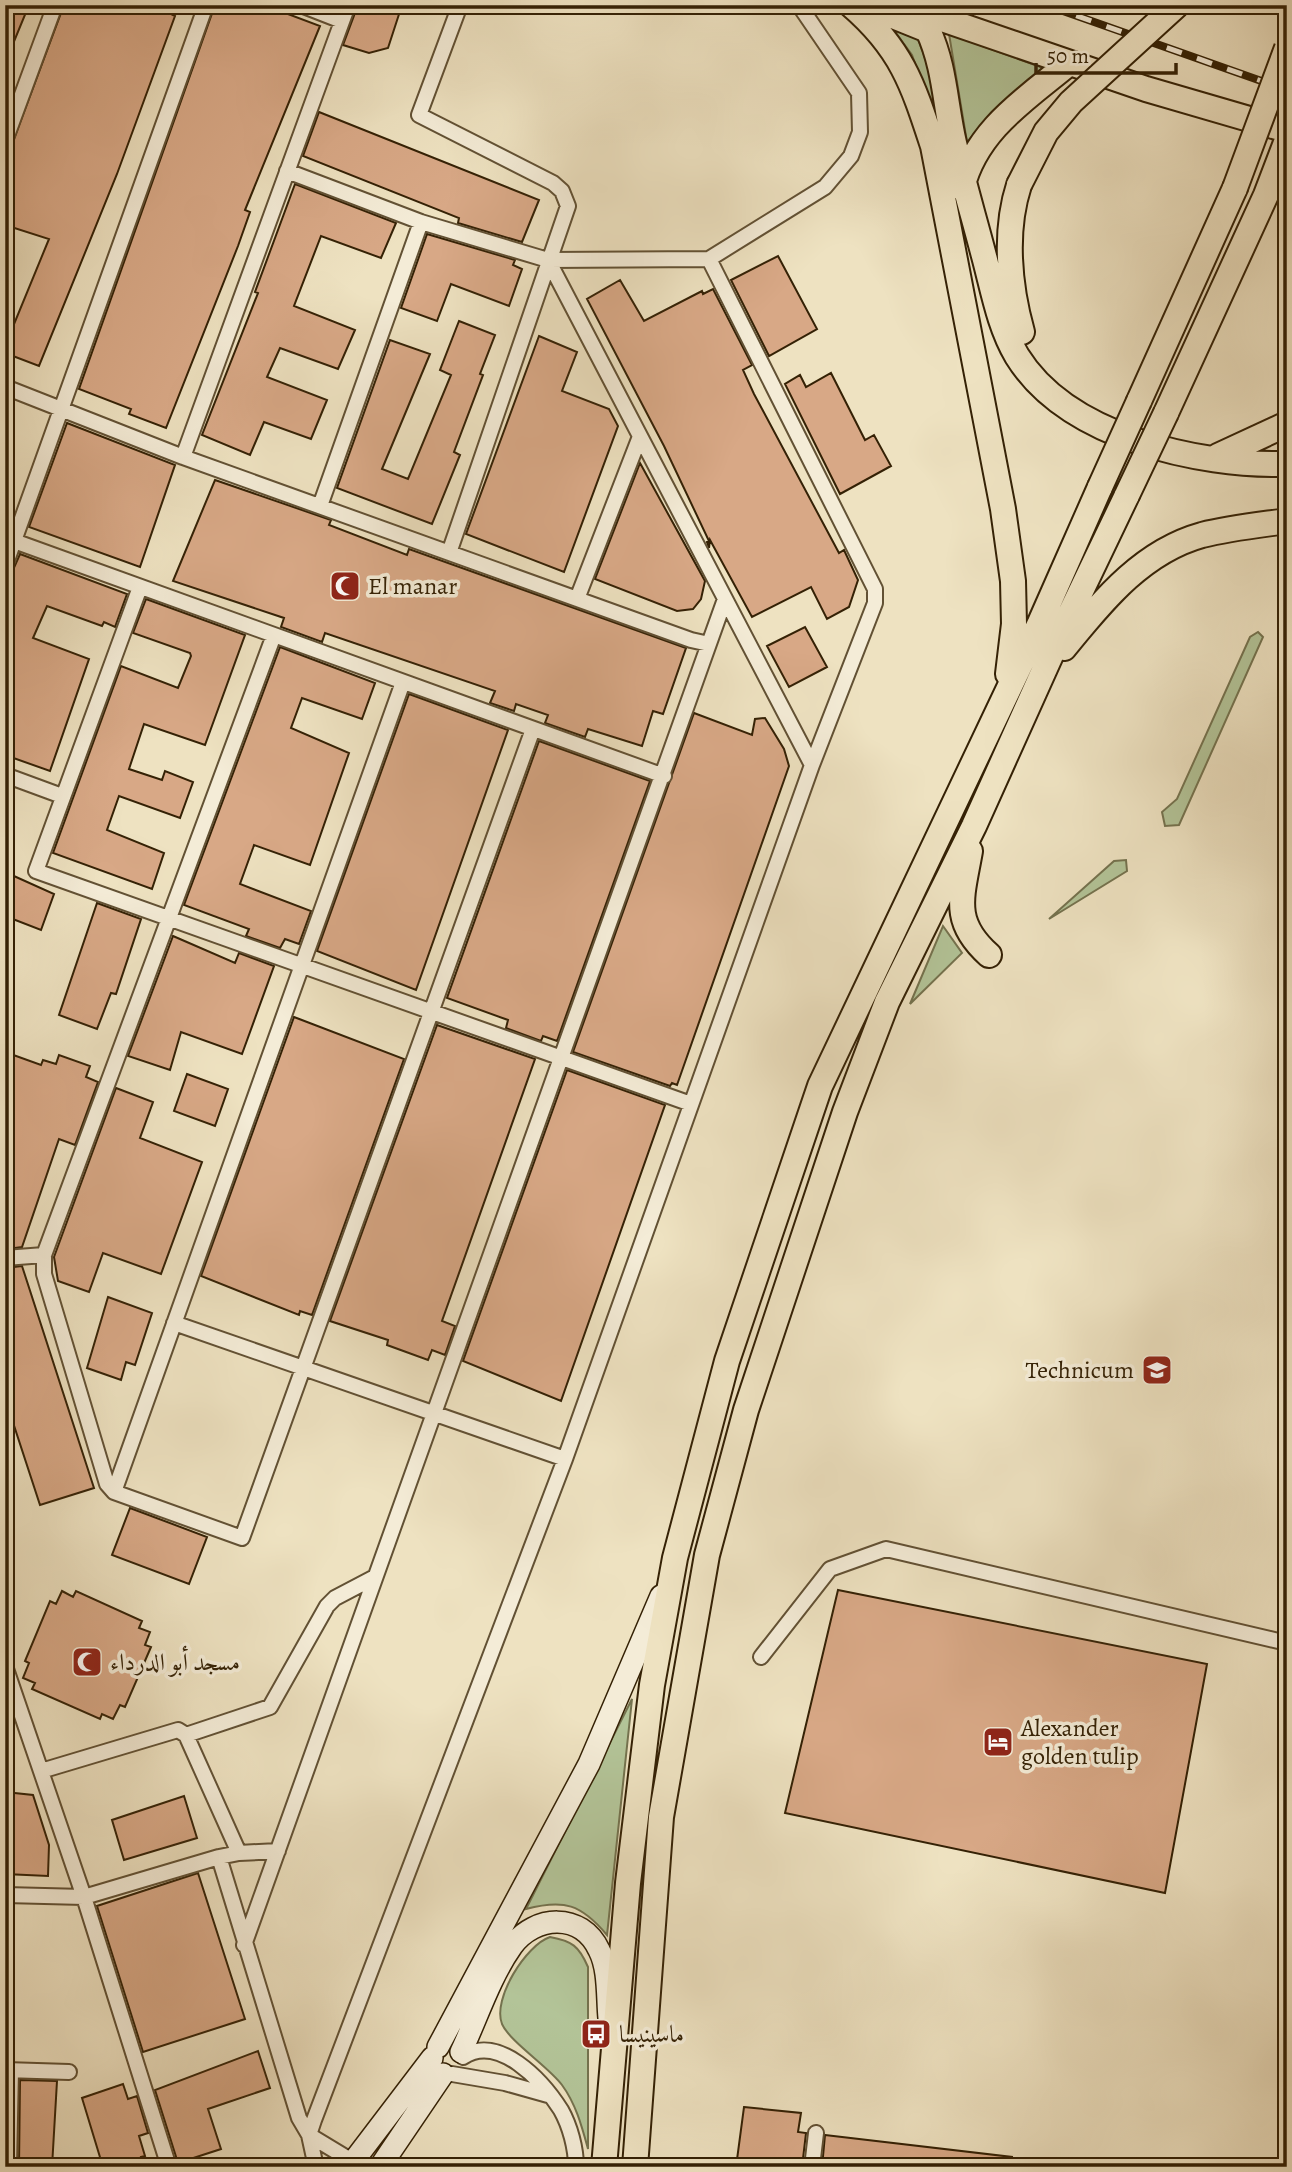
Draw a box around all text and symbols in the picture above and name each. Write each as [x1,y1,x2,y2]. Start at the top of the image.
scale bar [1036,32,1176,76]
text: 50 m [1047,42,1089,70]
mosque icon: El manar [328,569,362,603]
place label: El manar [368,570,457,602]
school or university icon: Technicum [1140,1353,1174,1387]
place label: Technicum [1026,1354,1134,1386]
mosque icon: مسجد أبو الدرداء [70,1645,104,1679]
place label: مسجد أبو الدرداء [110,1645,240,1678]
place label: Alexander golden tulip [1020,1712,1139,1772]
hotel icon: Alexander golden tulip [981,1725,1015,1759]
bus stop icon: ماسينيسا [579,2017,613,2051]
place label: ماسينيسا [619,2018,684,2050]

